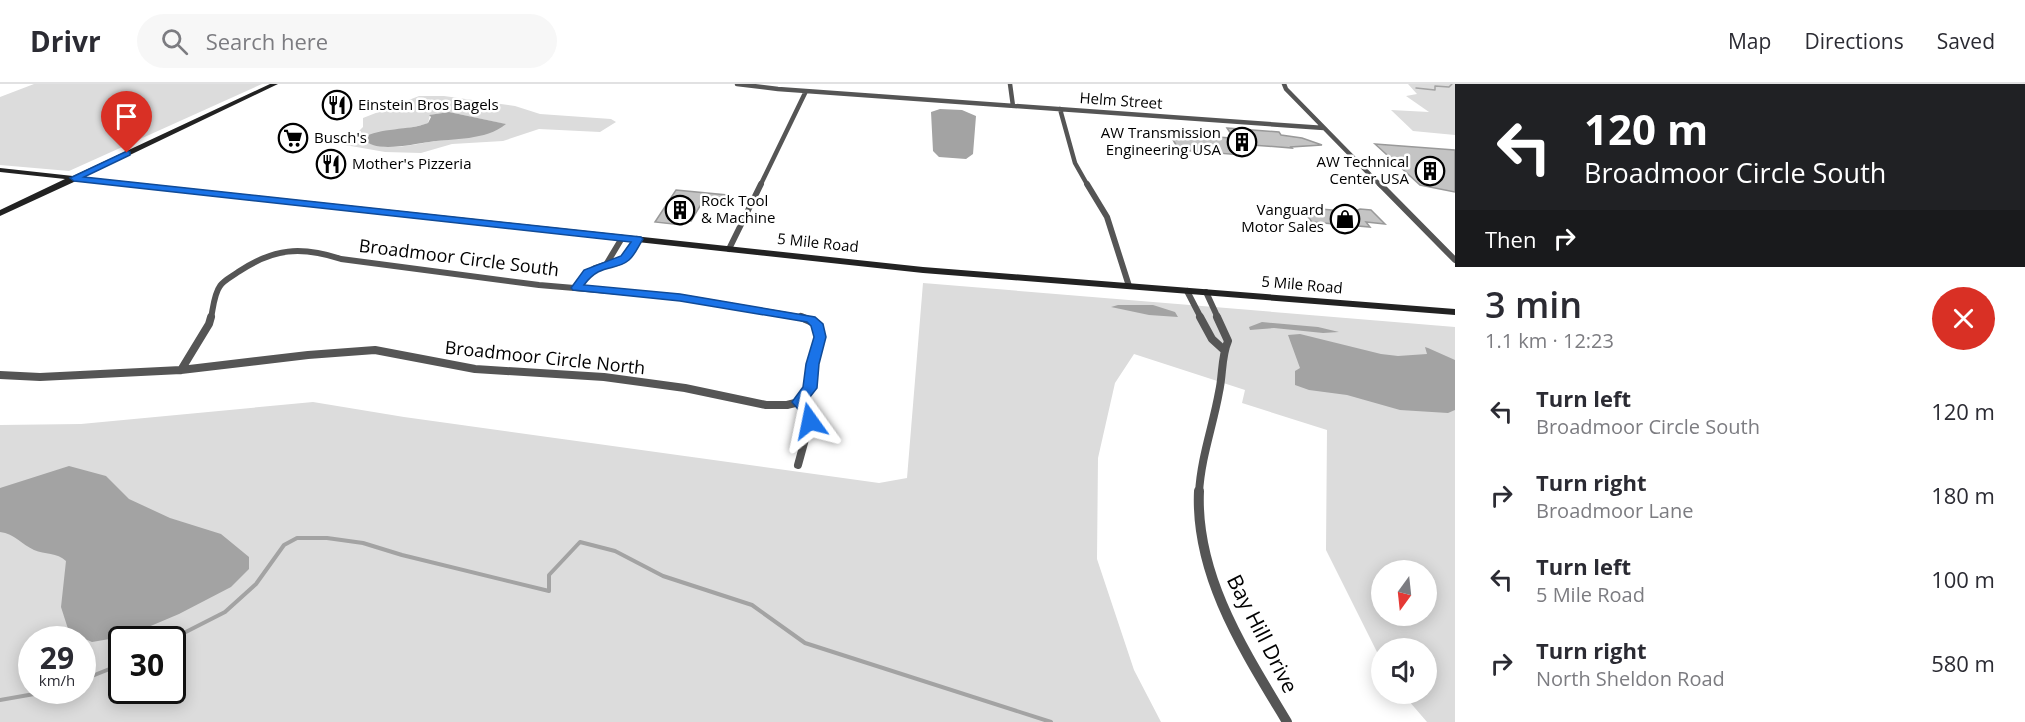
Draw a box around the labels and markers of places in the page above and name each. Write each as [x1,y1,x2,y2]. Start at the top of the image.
restaurant icon: Einstein Bros Bagels [321,89,353,121]
pin [101,91,152,153]
place label: Einstein Bros Bagels [358,94,499,114]
supermarket icon: Busch's [277,122,309,154]
place label: AW Transmission Engineering USA [1101,122,1222,159]
building icon: AW Transmission Engineering USA [1226,126,1258,158]
place label: Busch's [314,127,367,147]
restaurant icon: Mother's Pizzeria [315,148,347,180]
place label: AW Technical Center USA [1316,151,1410,188]
place label: Mother's Pizzeria [352,153,472,173]
building icon: AW Technical Center USA [1414,155,1446,187]
place label: Rock Tool & Machine [701,190,775,227]
building icon: Rock Tool & Machine [664,194,696,226]
place label: Vanguard Motor Sales [1241,199,1324,236]
shop icon: Vanguard Motor Sales [1329,203,1361,235]

